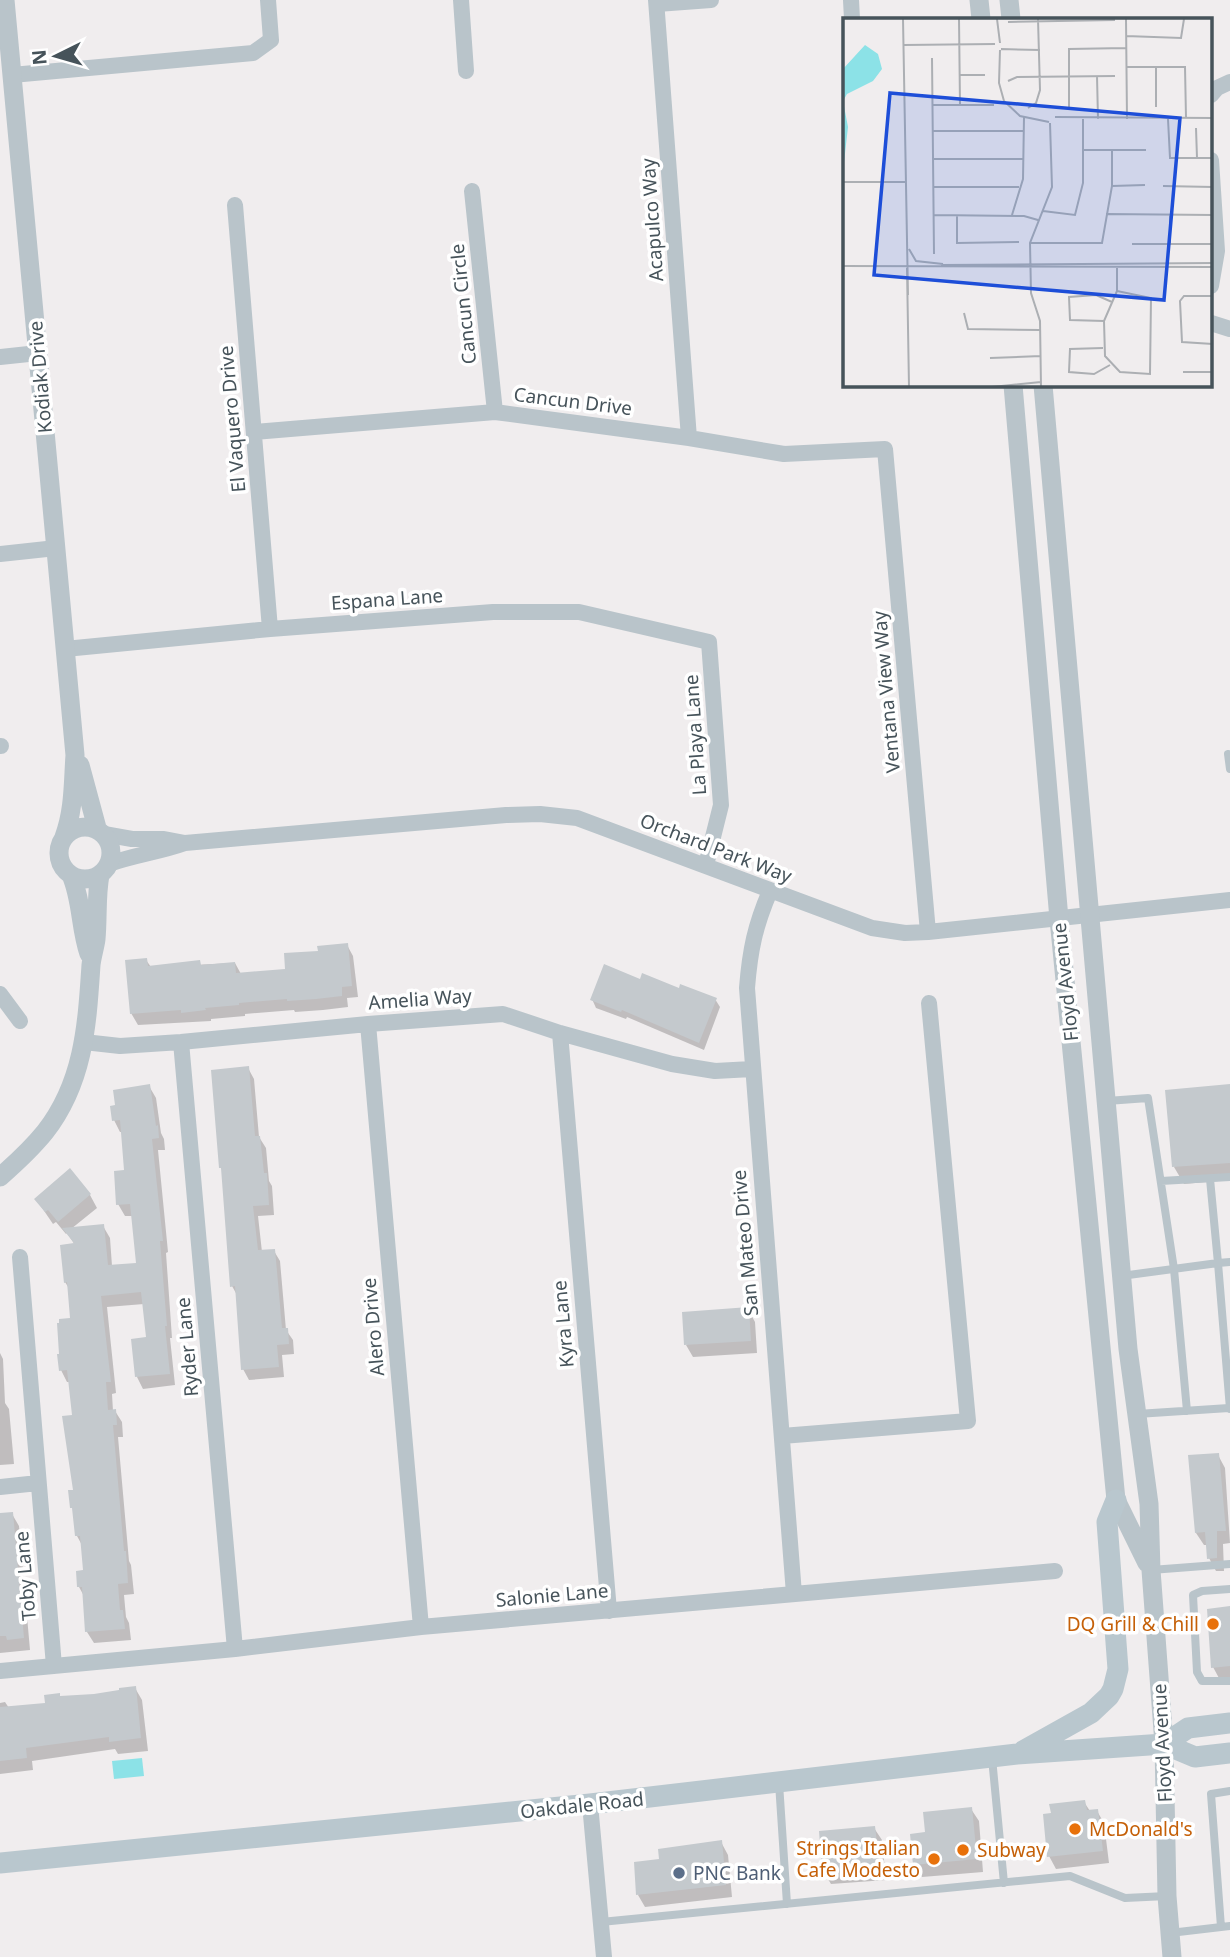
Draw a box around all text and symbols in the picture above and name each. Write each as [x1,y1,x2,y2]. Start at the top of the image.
inset map [843,18,1212,387]
north arrow [21,21,91,91]
text: N [25,49,53,66]
street label: Acapulco Way [635,157,669,282]
street label: Cancun Circle [444,242,482,366]
street label: Kodiak Drive [22,320,58,434]
street label: El Vaquero Drive [213,345,251,493]
street label: Cancun Drive [512,381,634,421]
street label: Espana Lane [330,582,444,616]
street label: Ventana View Way [866,610,906,774]
street label: La Playa Lane [678,674,712,796]
street label: Orchard Park Way [636,807,796,889]
street label: Floyd Avenue [1046,922,1084,1042]
street label: Amelia Way [367,982,473,1016]
street label: San Mateo Drive [726,1169,764,1317]
street label: Alero Drive [356,1277,390,1377]
street label: Kyra Lane [546,1279,580,1369]
street label: Ryder Lane [170,1296,204,1398]
street label: Toby Lane [8,1530,42,1622]
street label: Salonie Lane [495,1577,609,1613]
place label: DQ Grill & Chill [1067,1611,1199,1637]
marker: DQ Grill & Chill [1205,1616,1221,1632]
street label: Floyd Avenue [1146,1683,1178,1803]
street label: Oakdale Road [519,1786,645,1824]
place label: McDonald's [1089,1816,1193,1842]
marker: McDonald's [1067,1821,1083,1837]
place label: Strings Italian Cafe Modesto [796,1835,920,1883]
place label: Subway [977,1837,1046,1863]
marker: Subway [955,1842,971,1858]
marker: Strings Italian Cafe Modesto [926,1851,942,1867]
place label: PNC Bank [693,1860,781,1886]
marker: PNC Bank [671,1865,687,1881]

